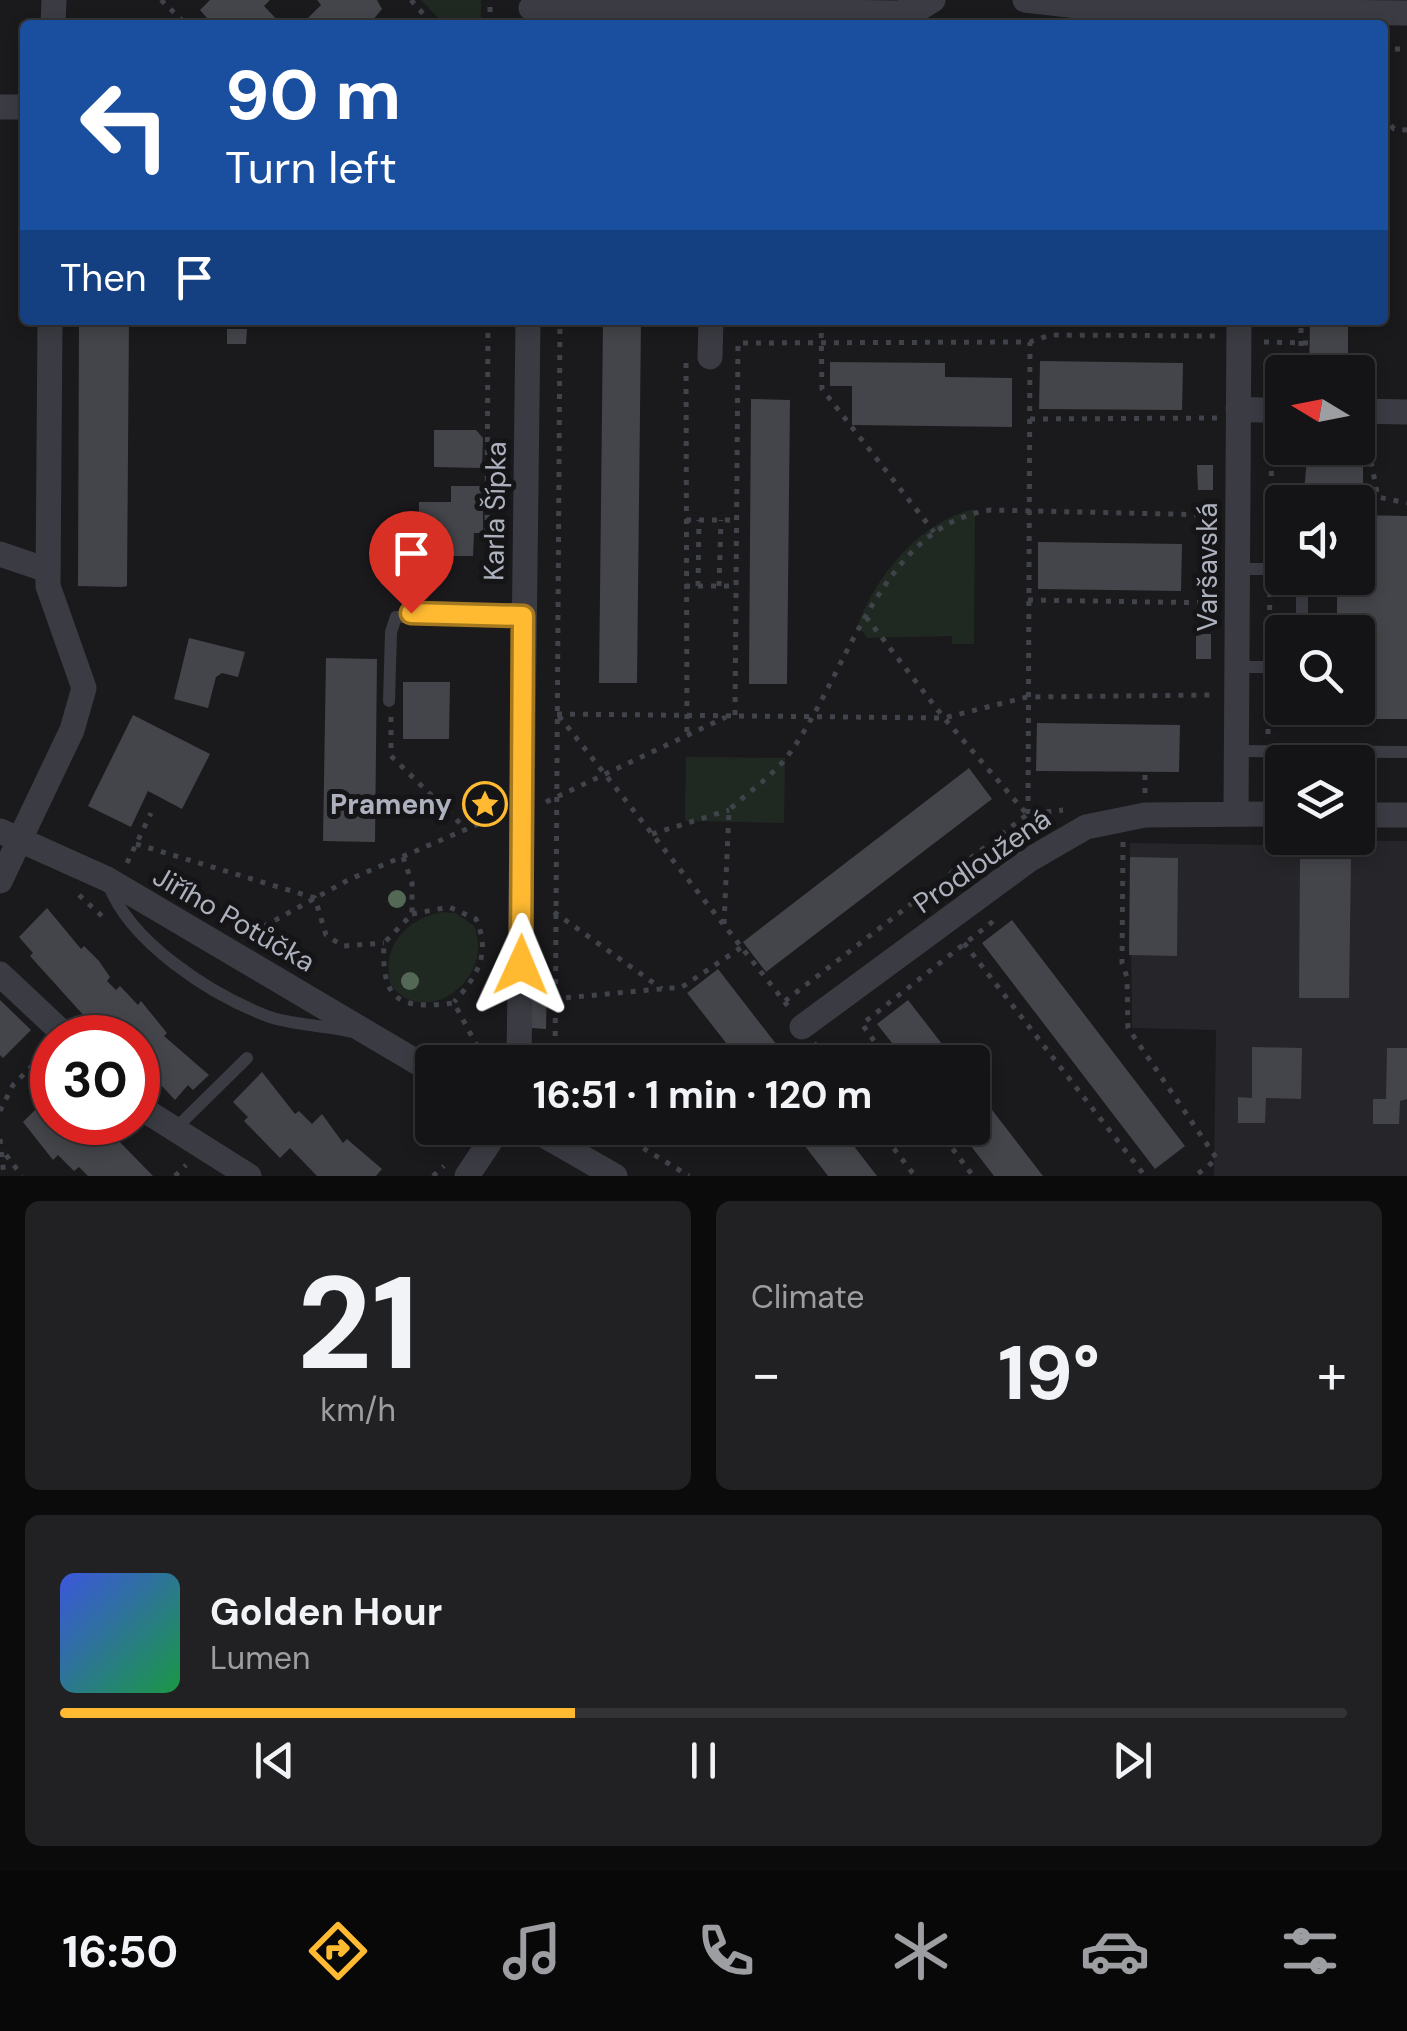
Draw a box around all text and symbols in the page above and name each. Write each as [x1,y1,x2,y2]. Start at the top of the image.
text: 90 m [225,50,401,141]
icon: left [60,60,190,190]
text: Turn left [225,138,397,197]
icon: arrive [167,250,222,305]
text: Then [60,253,147,303]
north arrow [1265,355,1375,465]
map controls [1265,355,1375,855]
street label: Karla Šípka [475,441,515,581]
button: sound [1265,485,1375,595]
street label: Varšavská [1189,503,1226,631]
pin [369,511,454,614]
icon: arrive [384,526,439,581]
button: search [1265,615,1375,725]
button: layers [1265,745,1375,855]
place icon: Prameny [462,781,508,827]
place label: Prameny [330,786,452,823]
street label: Prodloužená [906,800,1058,922]
street label: Jiřího Potůčka [146,858,322,980]
position arrow [469,913,573,1017]
speed limit sign: 30 [30,1015,160,1145]
text: 16:51 · 1 min · 120 m [533,1070,872,1120]
text: 21 [297,1239,419,1408]
text: Climate [751,1276,865,1318]
text: 19° [998,1325,1100,1422]
text: − [751,1338,781,1410]
text: + [1317,1338,1347,1410]
text: km/h [320,1389,396,1431]
text: Golden Hour [210,1587,442,1637]
text: Lumen [210,1637,310,1679]
icon: previous [247,1733,302,1788]
icon: pause [676,1733,731,1788]
icon: next [1105,1733,1160,1788]
icon: directions [303,1916,373,1986]
icon: music [497,1916,567,1986]
icon: phone [691,1916,761,1986]
icon: climate [886,1916,956,1986]
icon: car [1080,1916,1150,1986]
icon: filters [1275,1916,1345,1986]
text: 16:50 [62,1922,178,1981]

